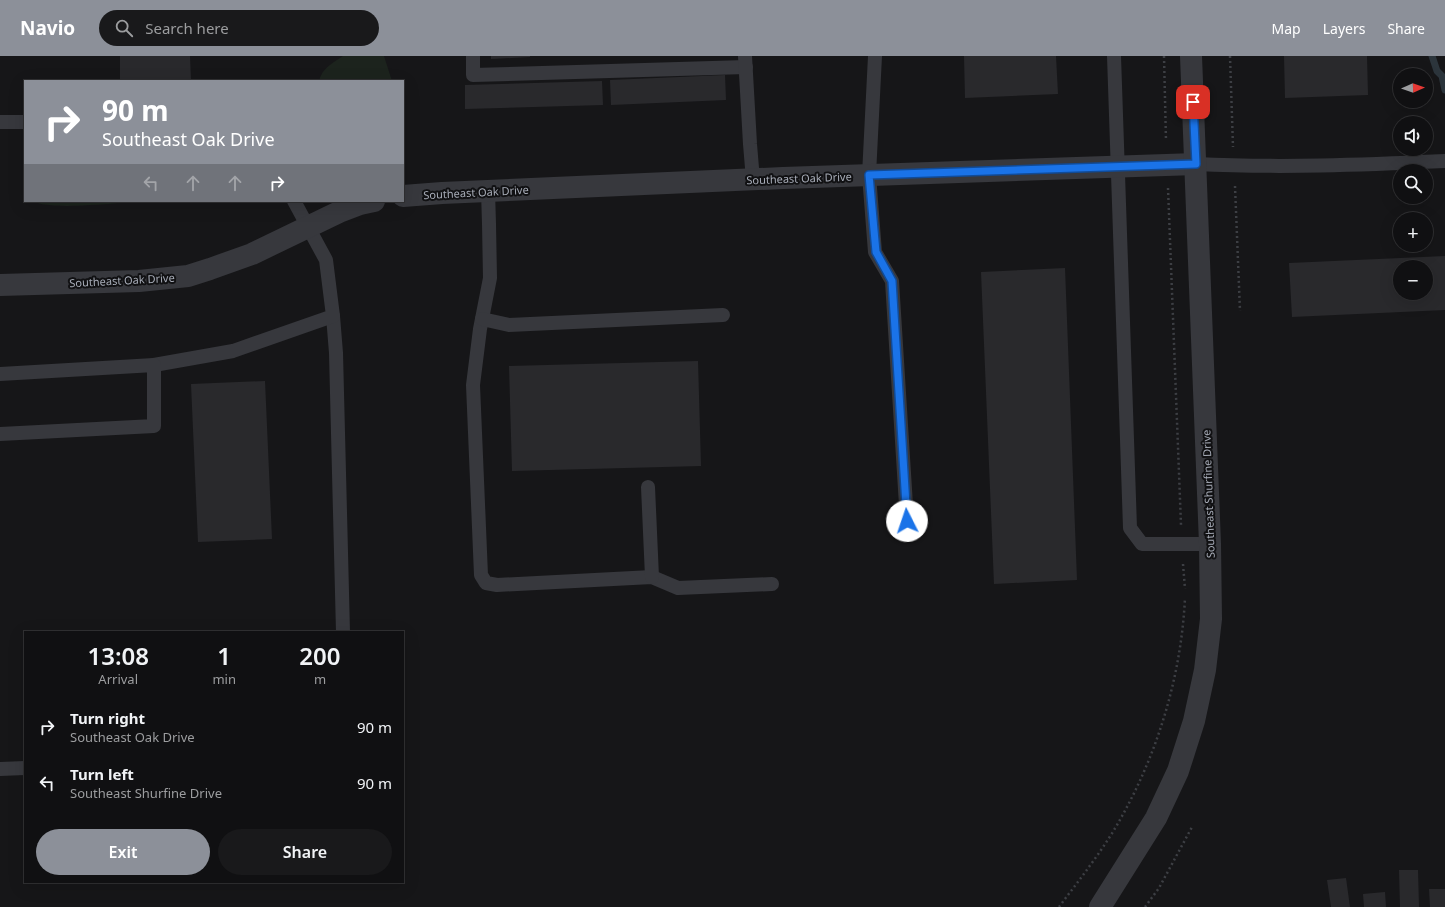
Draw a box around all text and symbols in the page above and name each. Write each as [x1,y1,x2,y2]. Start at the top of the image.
search box [99,10,379,46]
text: Navio [20,15,75,41]
icon: search [113,17,135,39]
text: Search here [145,18,229,38]
text: Map [1272,19,1301,38]
text: Layers [1323,19,1365,38]
text: Share [1387,19,1425,38]
north arrow [1393,68,1433,108]
map controls [1393,68,1433,300]
pin [1176,85,1210,119]
text: 90 m [102,91,169,129]
icon: arrive [1182,91,1204,113]
icon: right [36,96,88,148]
button: sound [1393,116,1433,156]
text: Southeast Oak Drive [102,127,275,151]
button: search [1393,164,1433,204]
street label: Southeast Oak Drive [746,169,852,187]
icon: left [140,172,162,194]
icon: ahead [182,172,204,194]
icon: ahead [224,172,246,194]
icon: right [266,172,288,194]
street label: Southeast Oak Drive [423,182,529,202]
button: + [1393,212,1433,252]
button: − [1393,260,1433,300]
street label: Southeast Oak Drive [69,270,175,290]
street label: Southeast Shurfine Drive [1198,429,1218,559]
position arrow [886,500,928,542]
text: 13:08 [87,639,149,672]
text: 1 [217,639,231,672]
text: 200 [299,639,341,672]
text: Arrival [98,670,138,688]
text: min [212,670,236,688]
text: m [314,670,326,688]
text: Turn right [70,708,145,728]
icon: right [36,716,58,738]
text: 90 m [357,717,392,737]
text: Southeast Oak Drive [70,728,195,746]
text: Turn left [70,764,134,784]
icon: left [36,772,58,794]
text: 90 m [357,773,392,793]
text: Southeast Shurfine Drive [70,784,222,802]
button: Exit [36,829,210,875]
button: Share [218,829,392,875]

